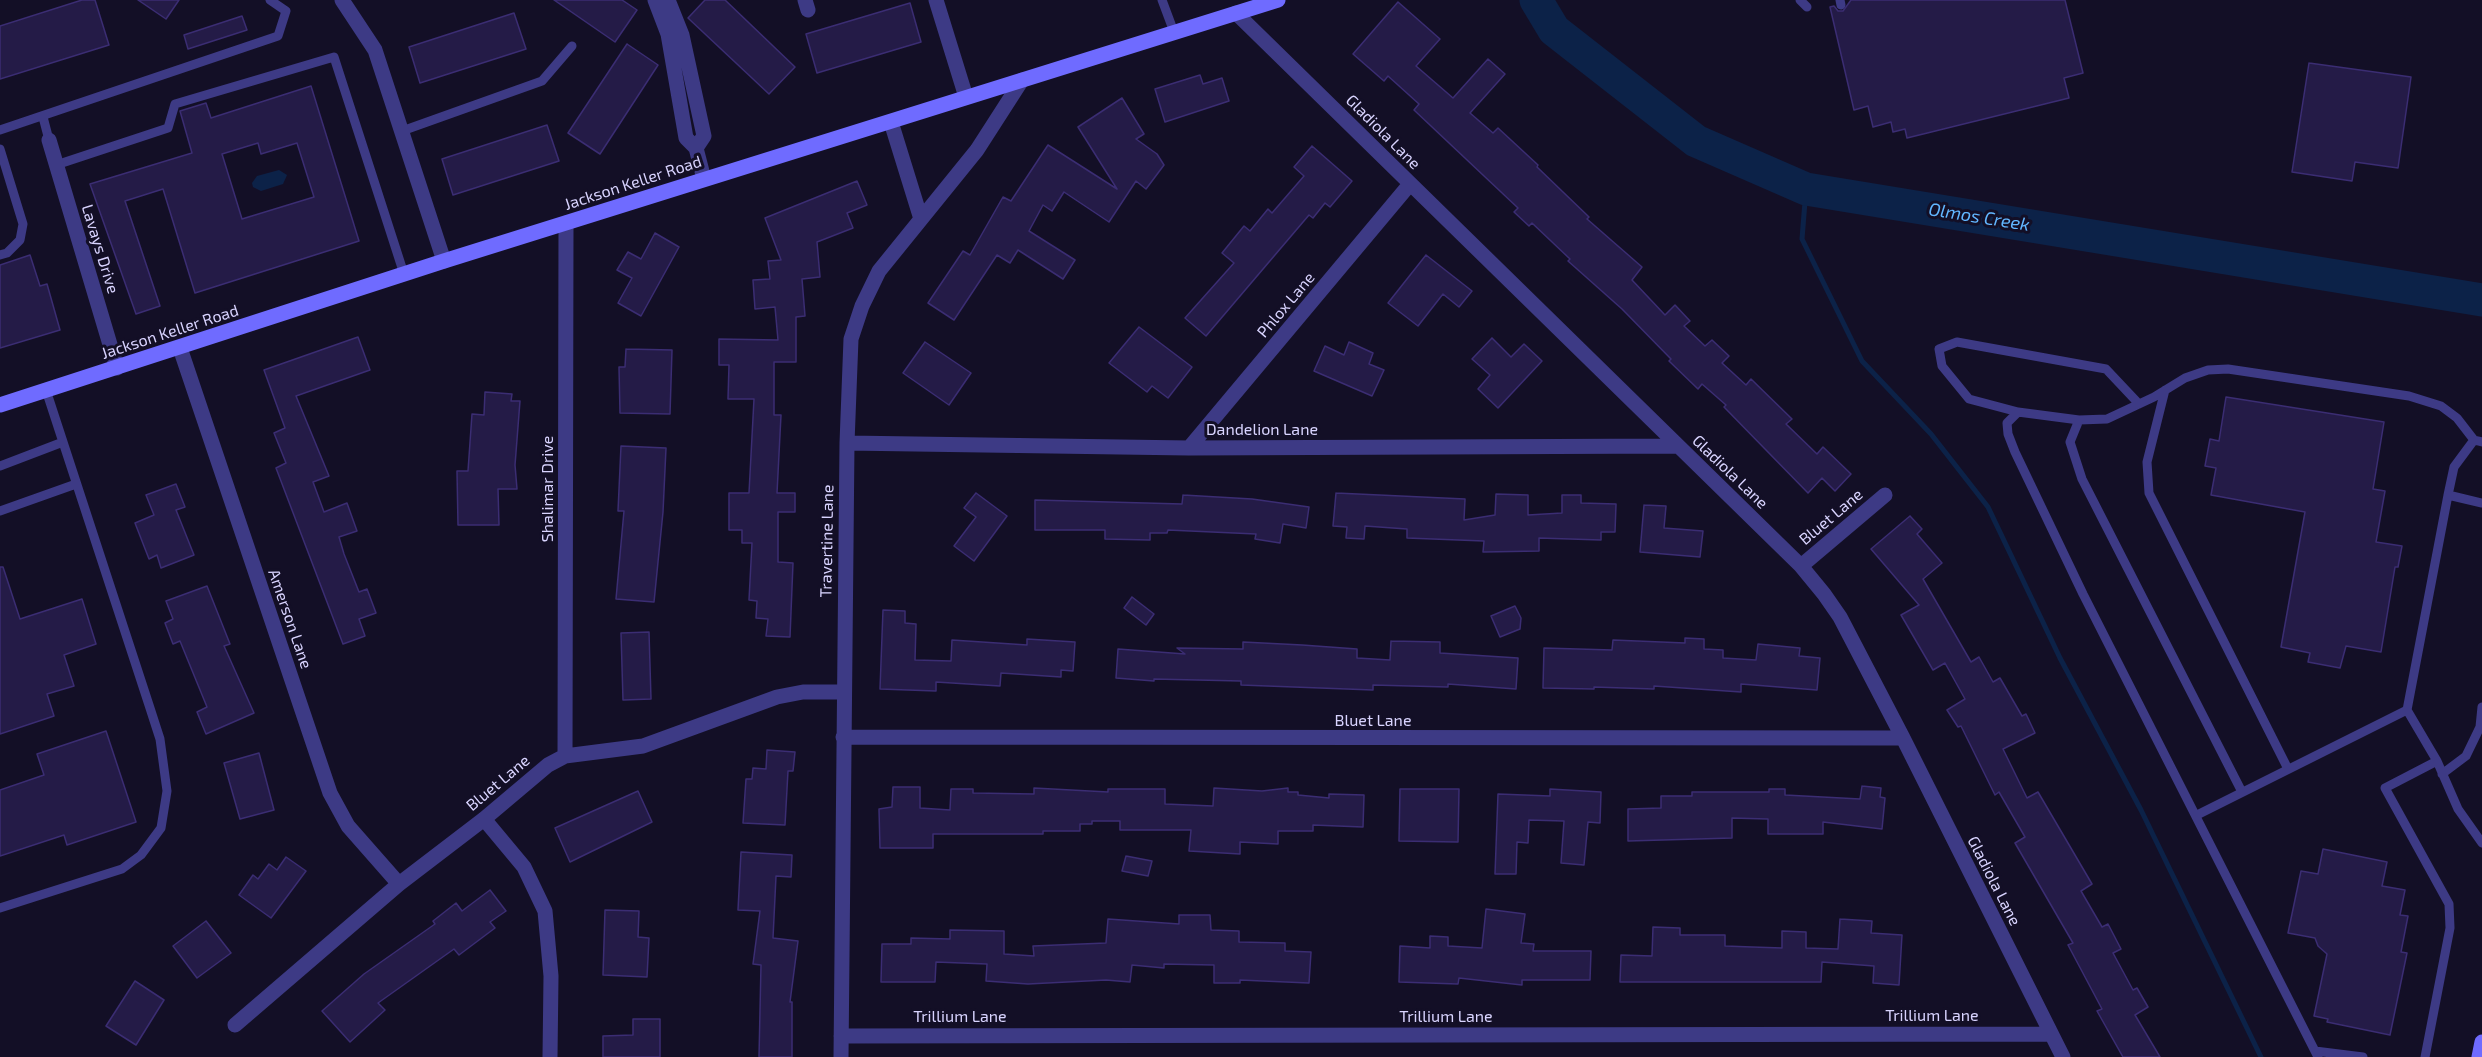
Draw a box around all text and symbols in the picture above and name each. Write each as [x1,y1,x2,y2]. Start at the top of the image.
street label: Gladiola Lane [1342,91,1424,173]
street label: Jackson Keller Road [562,152,704,214]
water label: Olmos Creek [1927,198,2031,236]
street label: Lavays Drive [77,202,123,296]
street label: Phlox Lane [1253,268,1319,342]
street label: Jackson Keller Road [99,301,241,363]
street label: Dandelion Lane [1206,420,1318,440]
street label: Gladiola Lane [1688,431,1772,513]
street label: Shalimar Drive [538,436,558,542]
street label: Travertine Lane [816,484,838,598]
street label: Bluet Lane [1795,485,1867,549]
street label: Amerson Lane [264,567,316,671]
street label: Bluet Lane [1335,711,1411,731]
street label: Bluet Lane [462,751,534,815]
street label: Gladiola Lane [1963,833,2025,929]
street label: Trillium Lane [1885,1006,1979,1026]
street label: Trillium Lane [913,1007,1007,1027]
street label: Trillium Lane [1399,1007,1493,1027]

